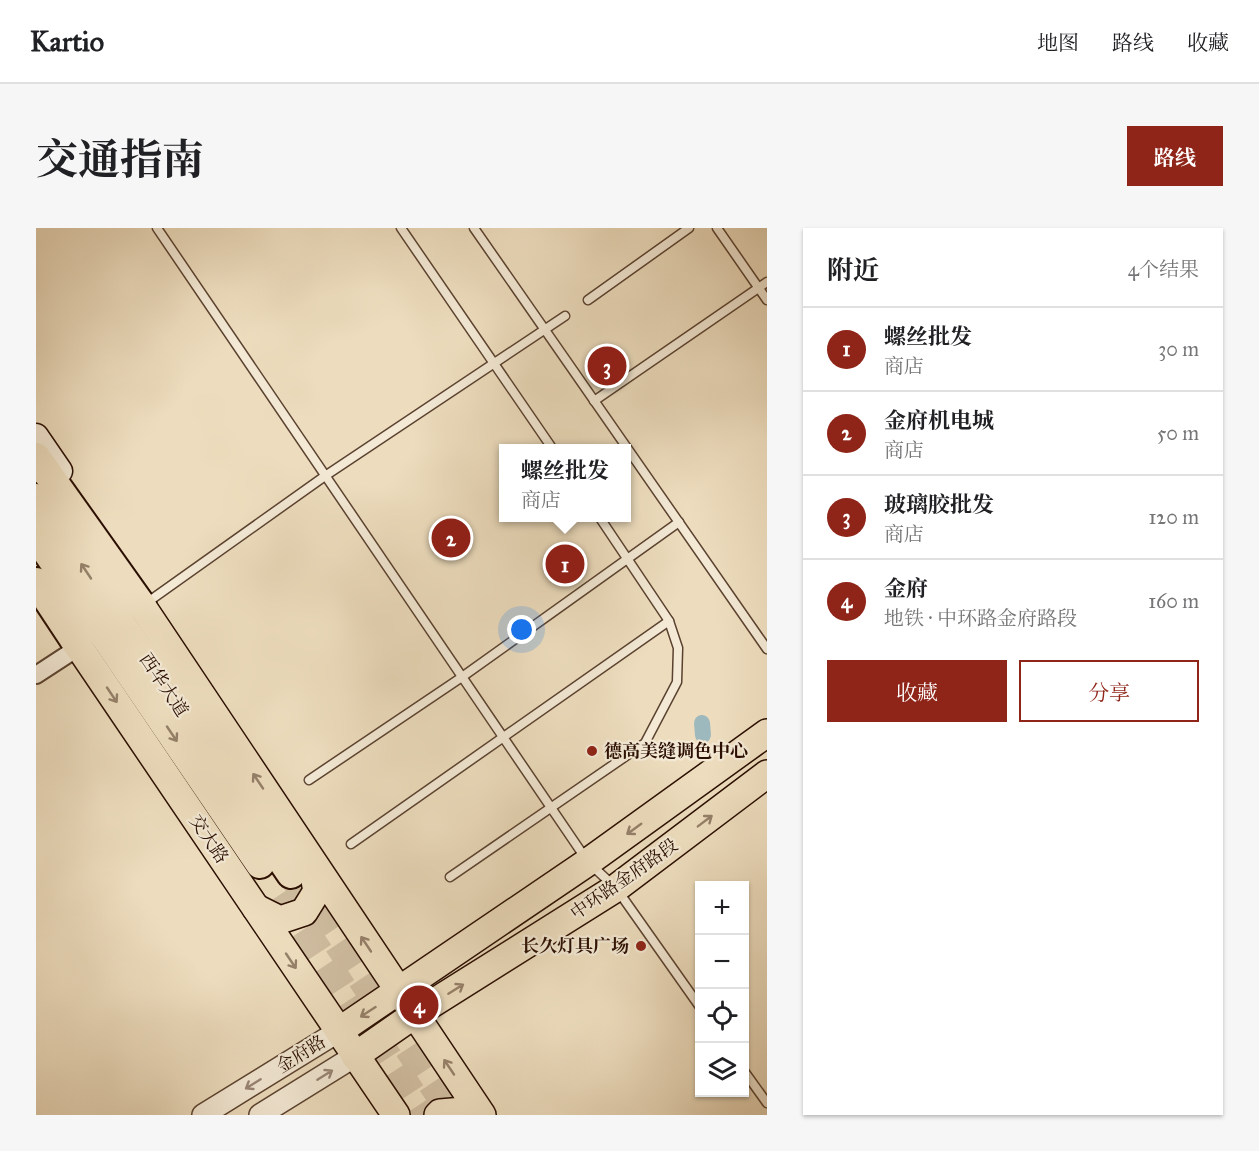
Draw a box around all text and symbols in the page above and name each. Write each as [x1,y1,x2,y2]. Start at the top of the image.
text: Kartio [30,24,104,59]
text: 地图 [1037,30,1079,56]
text: 路线 [1112,30,1154,56]
text: 收藏 [1187,30,1229,56]
button: 路线 [1127,126,1223,186]
text: 交通指南 [36,134,204,186]
text: 附近 [827,254,879,286]
text: 4个结果 [1128,257,1199,281]
text: 螺丝批发 [884,323,972,350]
text: 1 [843,337,850,361]
text: 30 m [1158,337,1199,361]
pin: 3 [588,344,626,388]
text: 商店 [884,354,924,378]
text: 金府机电城 [884,407,994,434]
text: 2 [842,421,851,445]
text: 50 m [1157,421,1199,445]
text: 商店 [884,438,924,462]
popup [499,444,631,522]
text: 螺丝批发 [521,457,609,484]
text: 商店 [521,488,561,512]
text: 玻璃胶批发 [884,491,994,518]
text: 3 [843,505,851,529]
text: 120 m [1148,505,1199,529]
pin: 2 [432,516,470,560]
text: 商店 [884,522,924,546]
pin: 1 [546,542,584,586]
one-way arrow [80,564,92,580]
text: 金府 [884,575,928,602]
text: 4 [841,589,852,613]
text: 160 m [1148,589,1199,613]
text: 地铁 · 中环路金府路段 [884,606,1077,630]
your location [507,615,536,644]
street label: 西华大道 [135,649,193,721]
button: 收藏 [827,660,1007,722]
button: 分享 [1019,660,1199,722]
one-way arrow [106,686,118,703]
one-way arrow [166,725,178,742]
place label: 德高美缝调色中心 [604,740,748,762]
marker: 德高美缝调色中心 [585,744,599,758]
one-way arrow [252,773,264,790]
street label: 交大路 [185,810,233,868]
one-way arrow [696,815,712,827]
one-way arrow [627,823,643,835]
street label: 中环路金府路段 [566,834,682,924]
map controls [695,881,749,1097]
button: + [695,881,749,935]
one-way arrow [359,935,372,952]
place label: 长久灯具广场 [521,935,629,957]
button: − [695,935,749,989]
marker: 长久灯具广场 [634,939,648,953]
one-way arrow [286,952,298,969]
pin: 4 [400,982,439,1028]
one-way arrow [447,982,464,994]
button: locate [695,989,749,1043]
one-way arrow [360,1006,377,1018]
street label: 金府路 [272,1030,330,1078]
button: layers [695,1043,749,1097]
one-way arrow [443,1059,455,1075]
one-way arrow [316,1068,333,1080]
one-way arrow [245,1078,262,1090]

